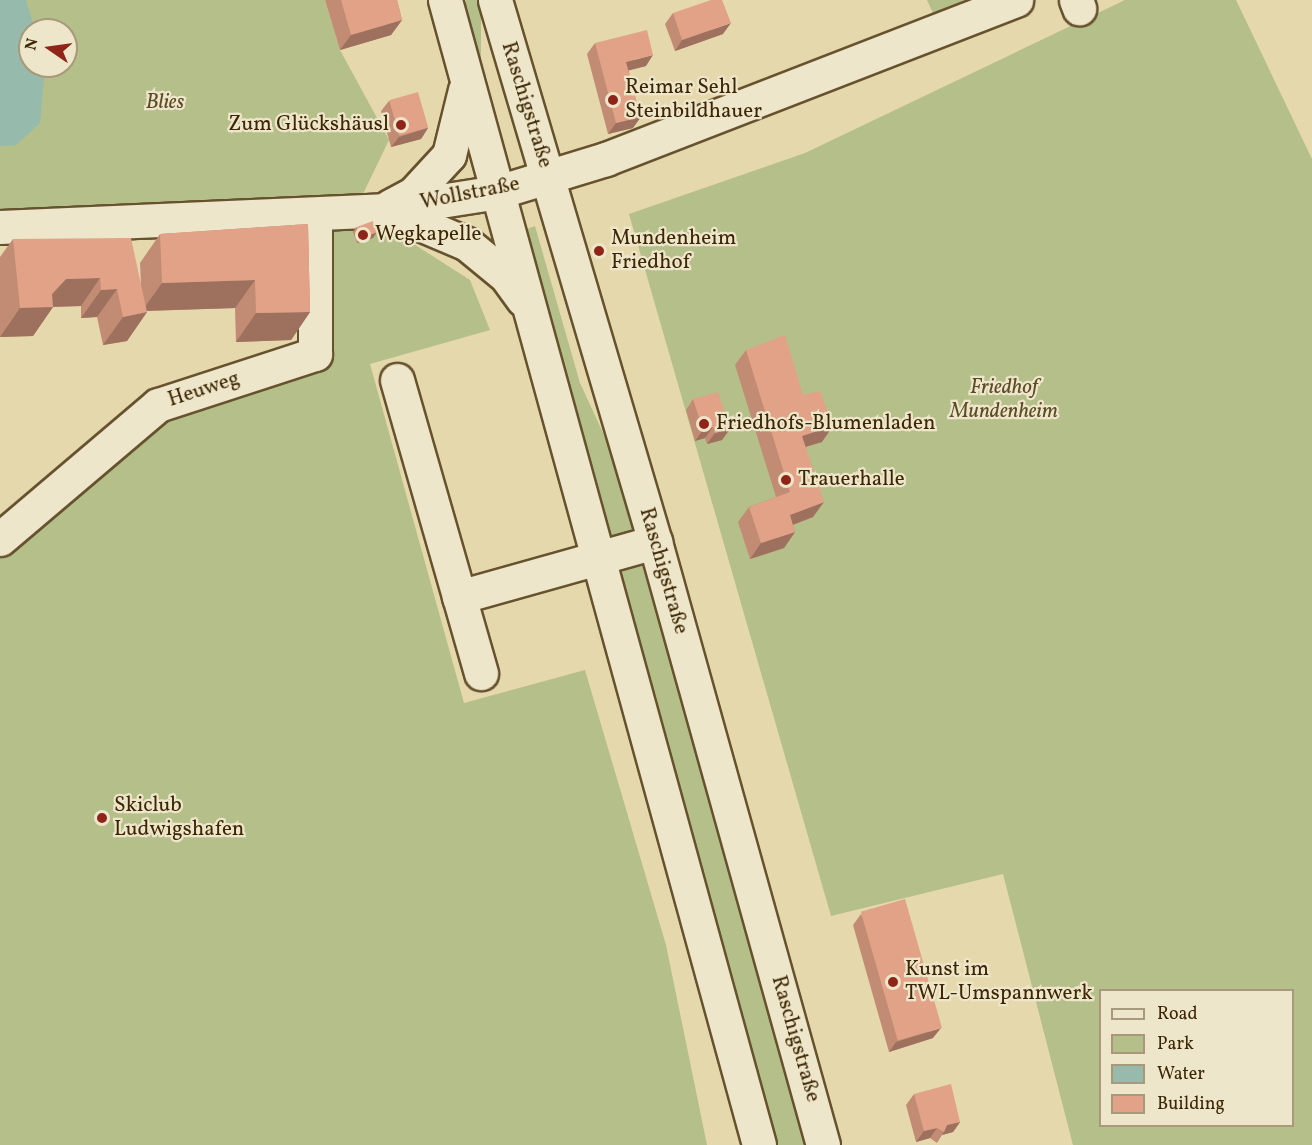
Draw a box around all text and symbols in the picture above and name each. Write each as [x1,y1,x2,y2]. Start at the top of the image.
north arrow [18,18,78,78]
text: N [20,36,44,53]
street label: Raschigstraße [495,39,557,171]
place label: Reimar Sehl Steinbildhauer [625,75,762,125]
park label: Blies [146,90,184,116]
marker: Reimar Sehl Steinbildhauer [606,93,620,107]
place label: Zum Glückshäusl [228,112,389,138]
marker: Zum Glückshäusl [394,118,408,132]
street label: Wollstraße [418,172,522,216]
place label: Wegkapelle [375,222,481,248]
place label: Mundenheim Friedhof [611,226,736,276]
marker: Wegkapelle [356,228,370,242]
marker: Mundenheim Friedhof [592,244,606,258]
street label: Heuweg [165,367,243,413]
park label: Friedhof Mundenheim [950,375,1058,425]
place label: Friedhofs-Blumenladen [716,411,935,437]
marker: Friedhofs-Blumenladen [697,417,711,431]
place label: Trauerhalle [798,467,905,493]
marker: Trauerhalle [779,473,793,487]
street label: Raschigstraße [633,505,693,637]
place label: Skiclub Ludwigshafen [114,793,244,843]
marker: Skiclub Ludwigshafen [95,811,109,825]
place label: Kunst im TWL-Umspannwerk [905,957,1093,1007]
street label: Raschigstraße [765,973,825,1105]
marker: Kunst im TWL-Umspannwerk [886,975,900,989]
legend [1099,989,1294,1127]
text: Road [1157,1002,1198,1027]
text: Park [1157,1032,1194,1057]
text: Water [1157,1062,1205,1087]
text: Building [1157,1092,1225,1117]

